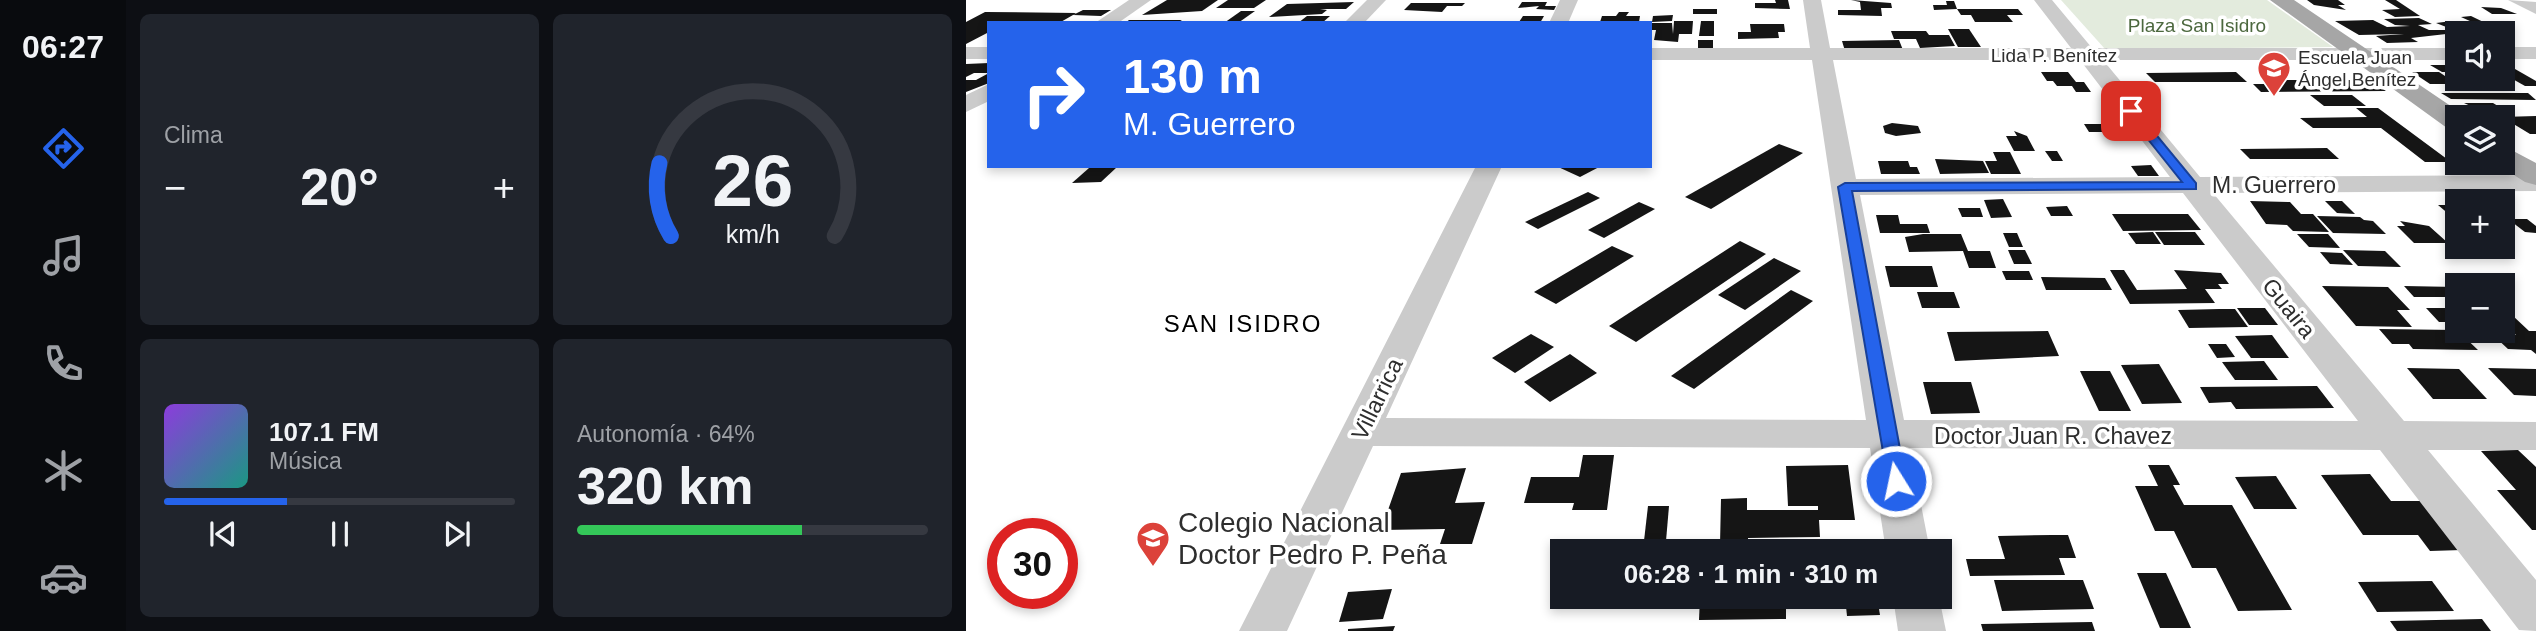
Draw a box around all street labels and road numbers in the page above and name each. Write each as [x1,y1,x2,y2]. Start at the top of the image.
street label: Lida P. Benítez [1991,45,2117,66]
street label: M. Guerrero [2212,172,2336,198]
street label: Guaira [2257,273,2321,343]
street label: Villarrica [1346,354,1408,444]
street label: Doctor Juan R. Chavez [1934,423,2172,449]

